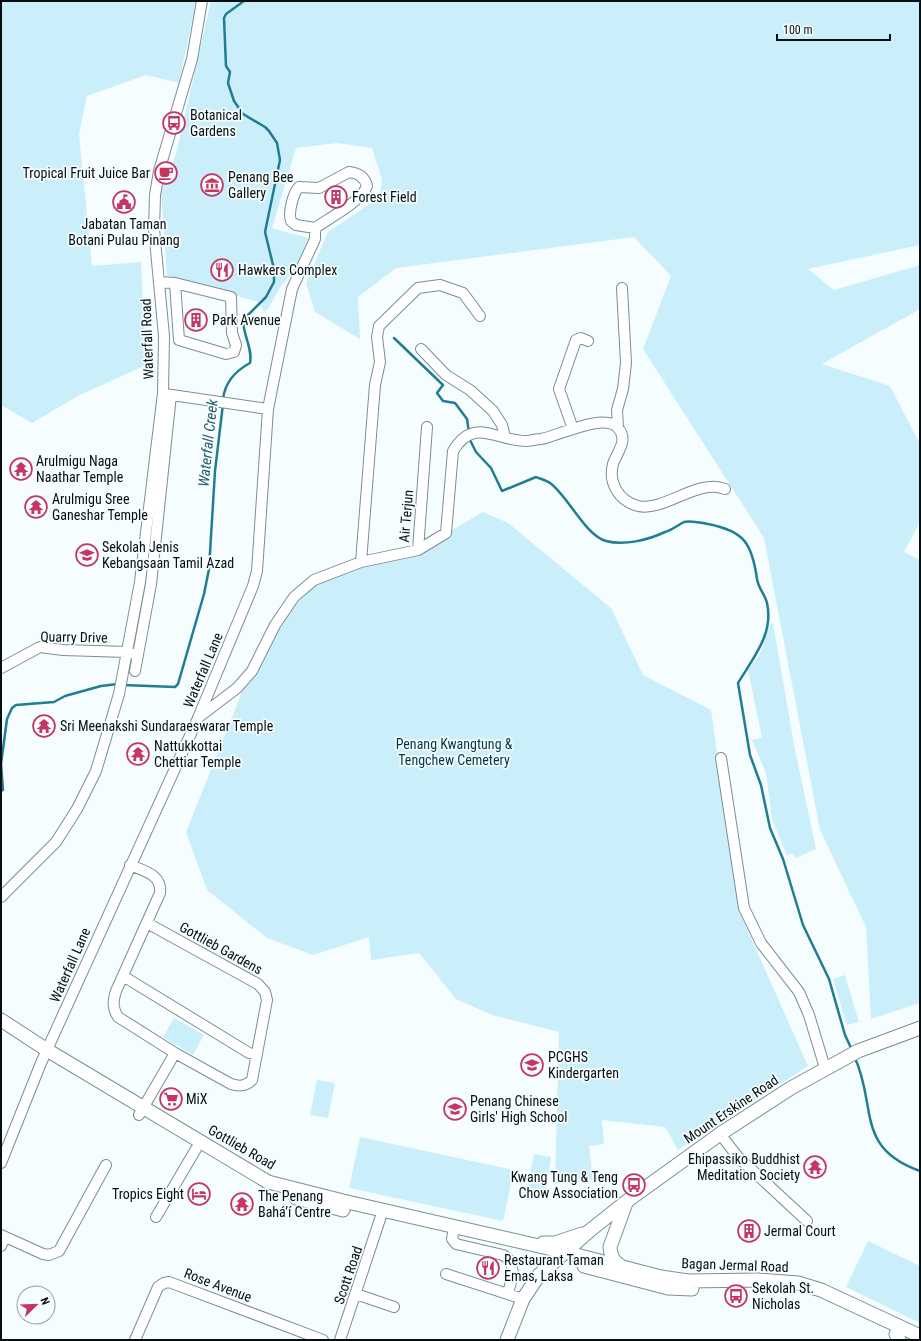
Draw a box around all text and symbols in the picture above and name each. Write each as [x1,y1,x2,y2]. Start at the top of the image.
scale bar [777,16,890,42]
text: 100 m [783,23,813,37]
place label: Botanical Gardens [190,107,242,139]
bus stop icon: Botanical Gardens [161,110,187,136]
cafe icon: Tropical Fruit Juice Bar [153,160,179,186]
place label: Tropical Fruit Juice Bar [23,165,150,181]
place label: Penang Bee Gallery [228,169,294,201]
museum icon: Penang Bee Gallery [199,172,225,198]
building icon: Forest Field [323,184,349,210]
public building icon: Jabatan Taman Botani Pulau Pinang [111,189,137,215]
place label: Forest Field [352,189,417,205]
place label: Jabatan Taman Botani Pulau Pinang [68,216,180,248]
restaurant icon: Hawkers Complex [209,257,235,283]
place label: Hawkers Complex [238,262,337,278]
street label: Waterfall Road [138,298,156,380]
building icon: Park Avenue [183,307,209,333]
place label: Park Avenue [212,312,281,328]
water label: Waterfall Creek [194,398,222,488]
place label: Arulmigu Naga Naathar Temple [36,453,124,485]
temple icon: Arulmigu Naga Naathar Temple [8,456,34,482]
street label: Air Terjun [396,489,416,543]
place label: Arulmigu Sree Ganeshar Temple [52,491,148,523]
temple icon: Arulmigu Sree Ganeshar Temple [23,494,49,520]
place label: Sekolah Jenis Kebangsaan Tamil Azad [102,539,234,571]
school or university icon: Sekolah Jenis Kebangsaan Tamil Azad [74,542,100,568]
street label: Quarry Drive [40,628,108,646]
street label: Waterfall Lane [180,630,226,710]
temple icon: Sri Meenakshi Sundaraeswarar Temple [31,713,57,739]
place label: Sri Meenakshi Sundaraeswarar Temple [60,718,274,734]
park label: Penang Kwangtung & Tengchew Cemetery [396,736,513,768]
place label: Nattukkottai Chettiar Temple [154,738,242,770]
temple icon: Nattukkottai Chettiar Temple [125,741,151,767]
street label: Gottlieb Gardens [177,919,265,977]
street label: Waterfall Lane [46,925,94,1005]
place label: PCGHS Kindergarten [548,1049,619,1081]
school or university icon: PCGHS Kindergarten [519,1052,545,1078]
street label: Mount Erskine Road [681,1072,781,1146]
supermarket icon: MiX [158,1086,184,1112]
place label: MiX [186,1091,208,1107]
place label: Penang Chinese Girls' High School [470,1093,568,1125]
school or university icon: Penang Chinese Girls' High School [442,1096,468,1122]
street label: Gottlieb Road [206,1121,278,1173]
place label: Ehipassiko Buddhist Meditation Society [688,1151,800,1183]
temple icon: Ehipassiko Buddhist Meditation Society [802,1154,828,1180]
place label: Kwang Tung & Teng Chow Association [511,1169,618,1201]
bus stop icon: Kwang Tung & Teng Chow Association [621,1172,647,1198]
hotel icon: Tropics Eight [186,1181,212,1207]
place label: Tropics Eight [112,1186,184,1202]
place label: The Penang Bahá’í Centre [258,1188,331,1220]
temple icon: The Penang Bahá’í Centre [229,1191,255,1217]
building icon: Jermal Court [736,1218,762,1244]
place label: Jermal Court [764,1223,836,1239]
street label: Scott Road [331,1244,365,1306]
place label: Restaurant Taman Emas, Laksa [504,1252,604,1284]
restaurant icon: Restaurant Taman Emas, Laksa [475,1255,501,1281]
street label: Bagan Jermal Road [681,1255,789,1275]
street label: Rose Avenue [182,1265,254,1305]
place label: Sekolah St. Nicholas [752,1280,814,1312]
bus stop icon: Sekolah St. Nicholas [723,1283,749,1309]
north arrow [16,1285,56,1325]
text: N [37,1296,52,1307]

